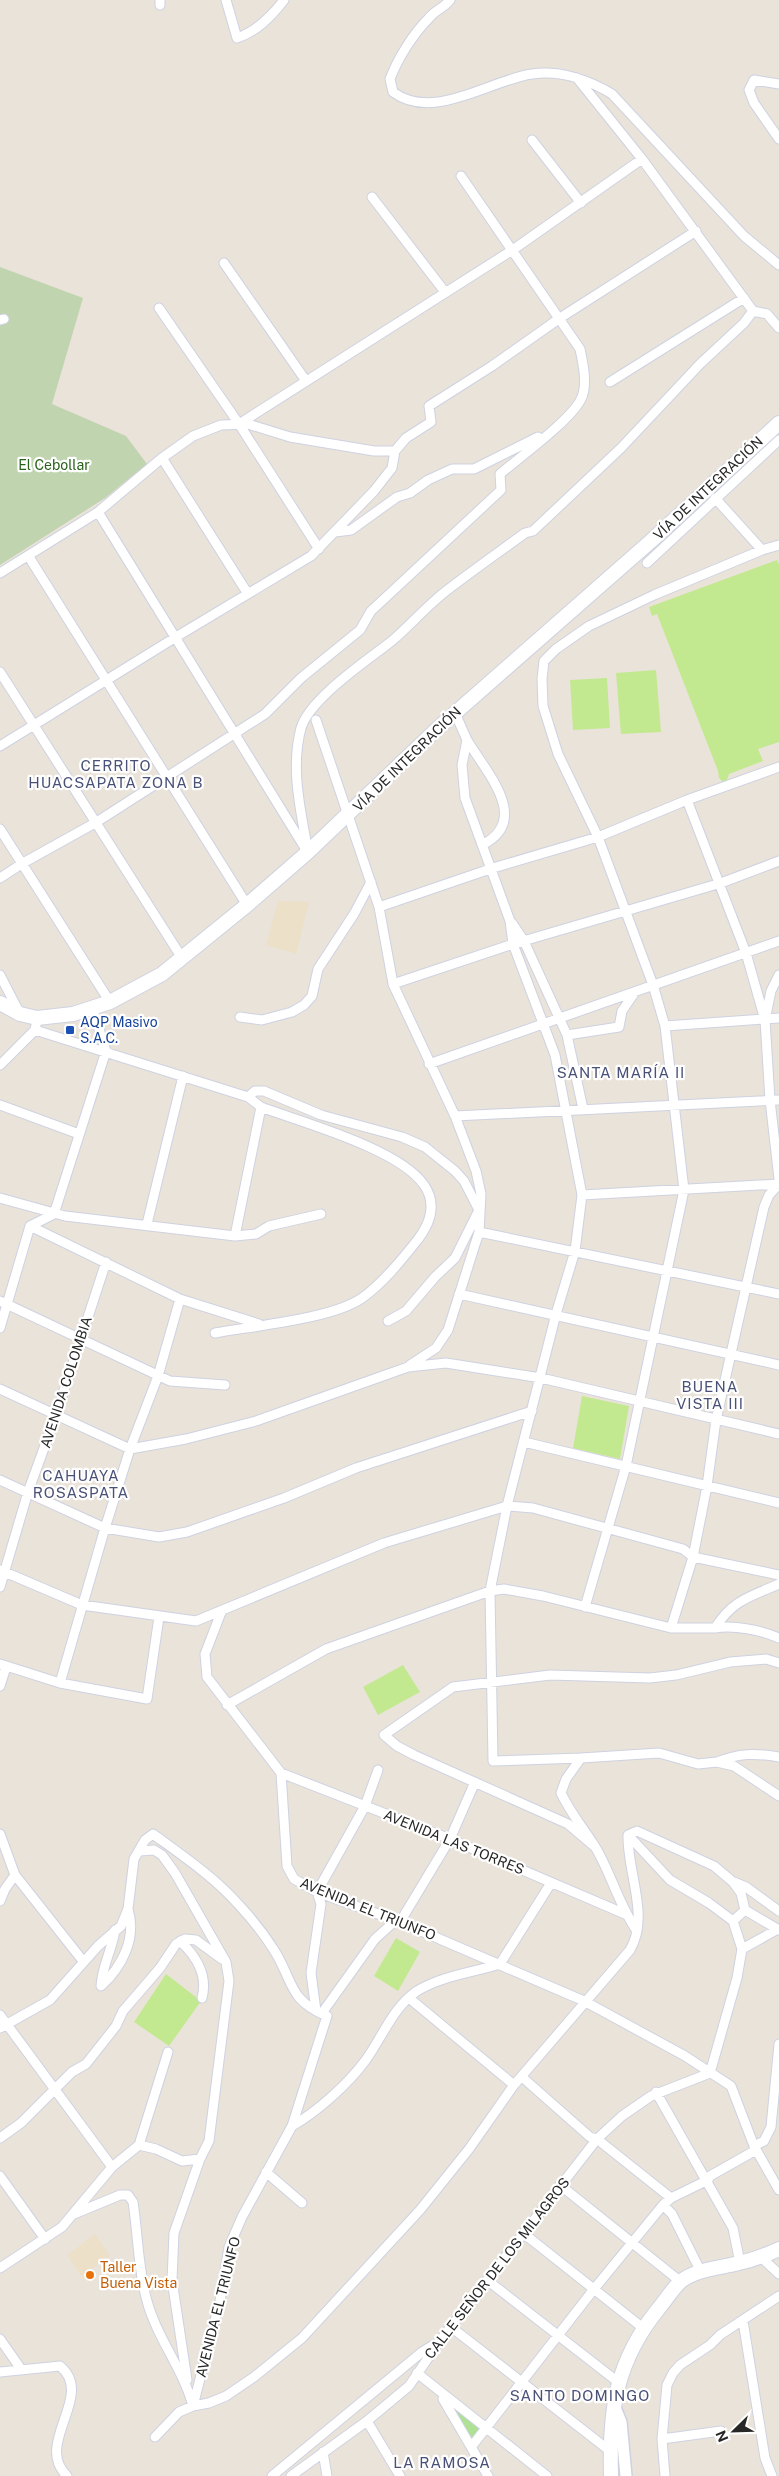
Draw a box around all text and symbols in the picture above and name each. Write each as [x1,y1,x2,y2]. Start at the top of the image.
street label: VÍA DE INTEGRACIÓN [649,432,766,543]
park label: El Cebollar [18,457,90,473]
street label: VÍA DE INTEGRACIÓN [348,702,464,815]
district label: CERRITO HUACSAPATA ZONA B [28,757,204,791]
place label: AQP Masivo S.A.C. [80,1014,158,1046]
marker: AQP Masivo S.A.C. [64,1024,76,1036]
district label: SANTA MARÍA II [557,1064,685,1081]
street label: AVENIDA COLOMBIA [37,1314,95,1450]
district label: BUENA VISTA III [676,1378,744,1412]
district label: CAHUAYA ROSASPATA [33,1467,129,1501]
street label: AVENIDA LAS TORRES [381,1806,527,1878]
street label: AVENIDA EL TRIUNFO [298,1874,438,1944]
street label: CALLE SEÑOR DE LOS MILAGROS [421,2174,573,2362]
street label: AVENIDA EL TRIUNFO [193,2235,243,2379]
place label: Taller Buena Vista [100,2259,177,2291]
marker: Taller Buena Vista [84,2269,96,2281]
district label: SANTO DOMINGO [510,2387,650,2404]
north arrow [709,2406,759,2456]
text: N [713,2428,732,2444]
district label: LA RAMOSA [393,2454,491,2471]

